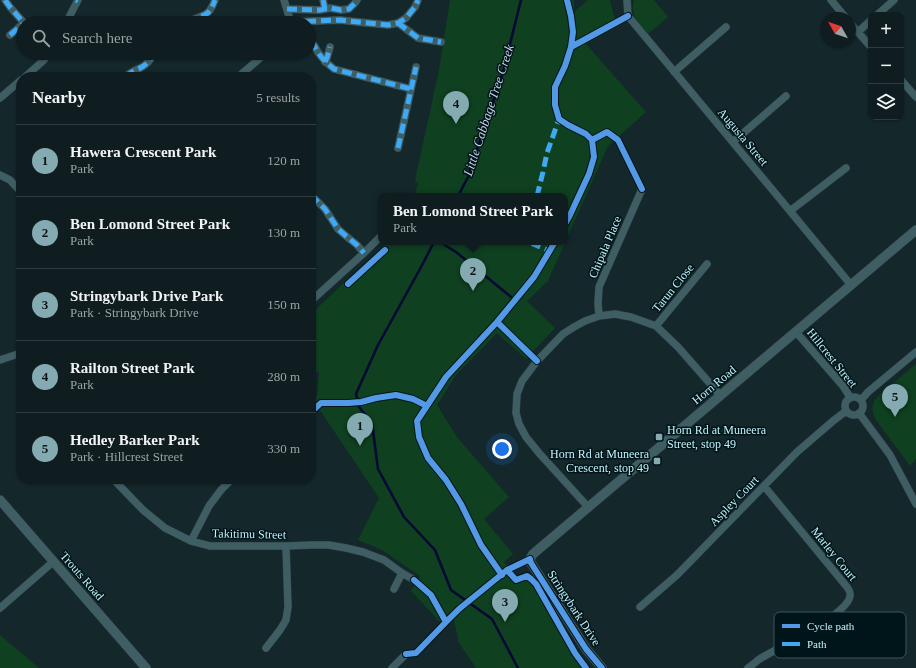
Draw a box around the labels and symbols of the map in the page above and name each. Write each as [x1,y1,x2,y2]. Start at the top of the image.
north arrow [820,12,856,48]
water label: Little Cabbage Tree Creek [460,42,517,179]
pin: 4 [443,91,469,124]
street label: Augusta Street [715,105,772,169]
street label: Chipala Place [586,214,624,280]
pin: 2 [460,258,486,291]
street label: Tarun Close [649,261,697,315]
street label: Hillcrest Street [804,325,861,391]
street label: Horn Road [689,363,739,407]
pin: 5 [882,384,908,417]
pin: 1 [347,413,373,446]
place label: Horn Rd at Muneera Street, stop 49 [667,423,767,451]
marker: Horn Rd at Muneera Street, stop 49 [654,432,664,442]
your location [492,439,512,459]
place label: Horn Rd at Muneera Crescent, stop 49 [550,447,650,475]
marker: Horn Rd at Muneera Crescent, stop 49 [652,456,662,466]
street label: Aspley Court [707,473,762,529]
street label: Marley Court [808,524,860,584]
street label: Takitimu Street [212,526,287,542]
street label: Trouts Road [57,549,107,603]
street label: Stringybark Drive [544,568,604,648]
pin: 3 [492,589,518,622]
legend [774,612,906,658]
text: Cycle path [807,620,855,632]
text: Path [807,638,827,650]

